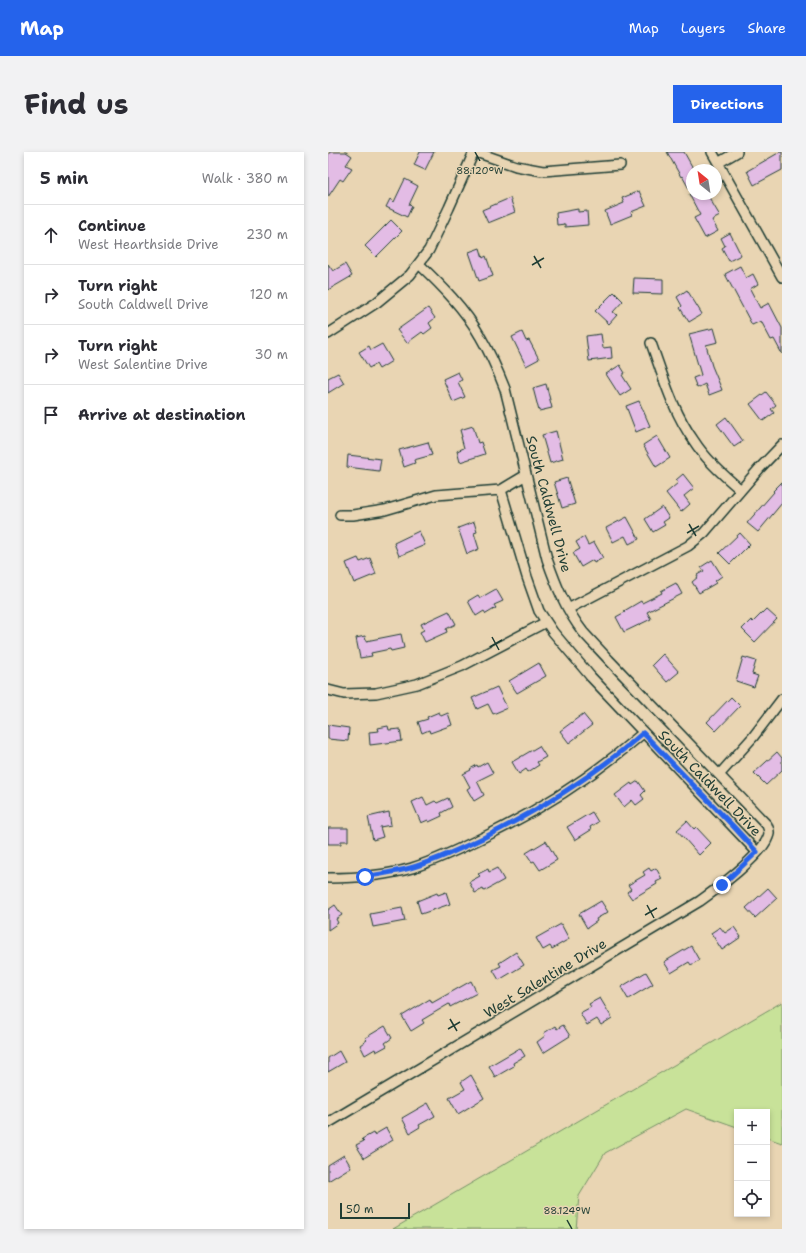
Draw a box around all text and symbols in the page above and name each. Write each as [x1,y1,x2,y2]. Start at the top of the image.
text: Map [20,16,64,41]
text: Map [629,19,659,37]
text: Layers [681,19,725,37]
text: Share [747,19,786,37]
text: Find us [24,85,129,123]
button: Directions [673,85,782,123]
text: 88.120°W [456,164,504,177]
north arrow [686,164,722,200]
text: 5 min [40,167,88,189]
text: Walk · 380 m [202,170,288,187]
text: Continue [78,216,146,236]
icon: ahead [40,224,62,246]
text: 230 m [246,226,288,243]
text: West Hearthside Drive [78,236,219,253]
text: Turn right [78,276,158,296]
icon: right [40,284,62,306]
text: 120 m [250,286,288,303]
text: South Caldwell Drive [78,296,209,313]
text: Turn right [78,336,158,356]
icon: right [40,344,62,366]
text: 30 m [254,346,288,363]
text: West Salentine Drive [78,356,208,373]
icon: arrive [40,404,62,426]
text: Arrive at destination [78,405,246,425]
street label: South Caldwell Drive [522,434,576,574]
street label: South Caldwell Drive [655,726,765,840]
route start [356,868,374,886]
route end [713,876,731,894]
street label: West Salentine Drive [480,934,610,1022]
map controls [734,1109,770,1217]
button: + [734,1109,770,1145]
button: − [734,1145,770,1181]
button: locate [734,1181,770,1217]
scale bar [340,1201,410,1220]
text: 50 m [346,1202,374,1217]
text: 88.124°W [543,1204,591,1217]

